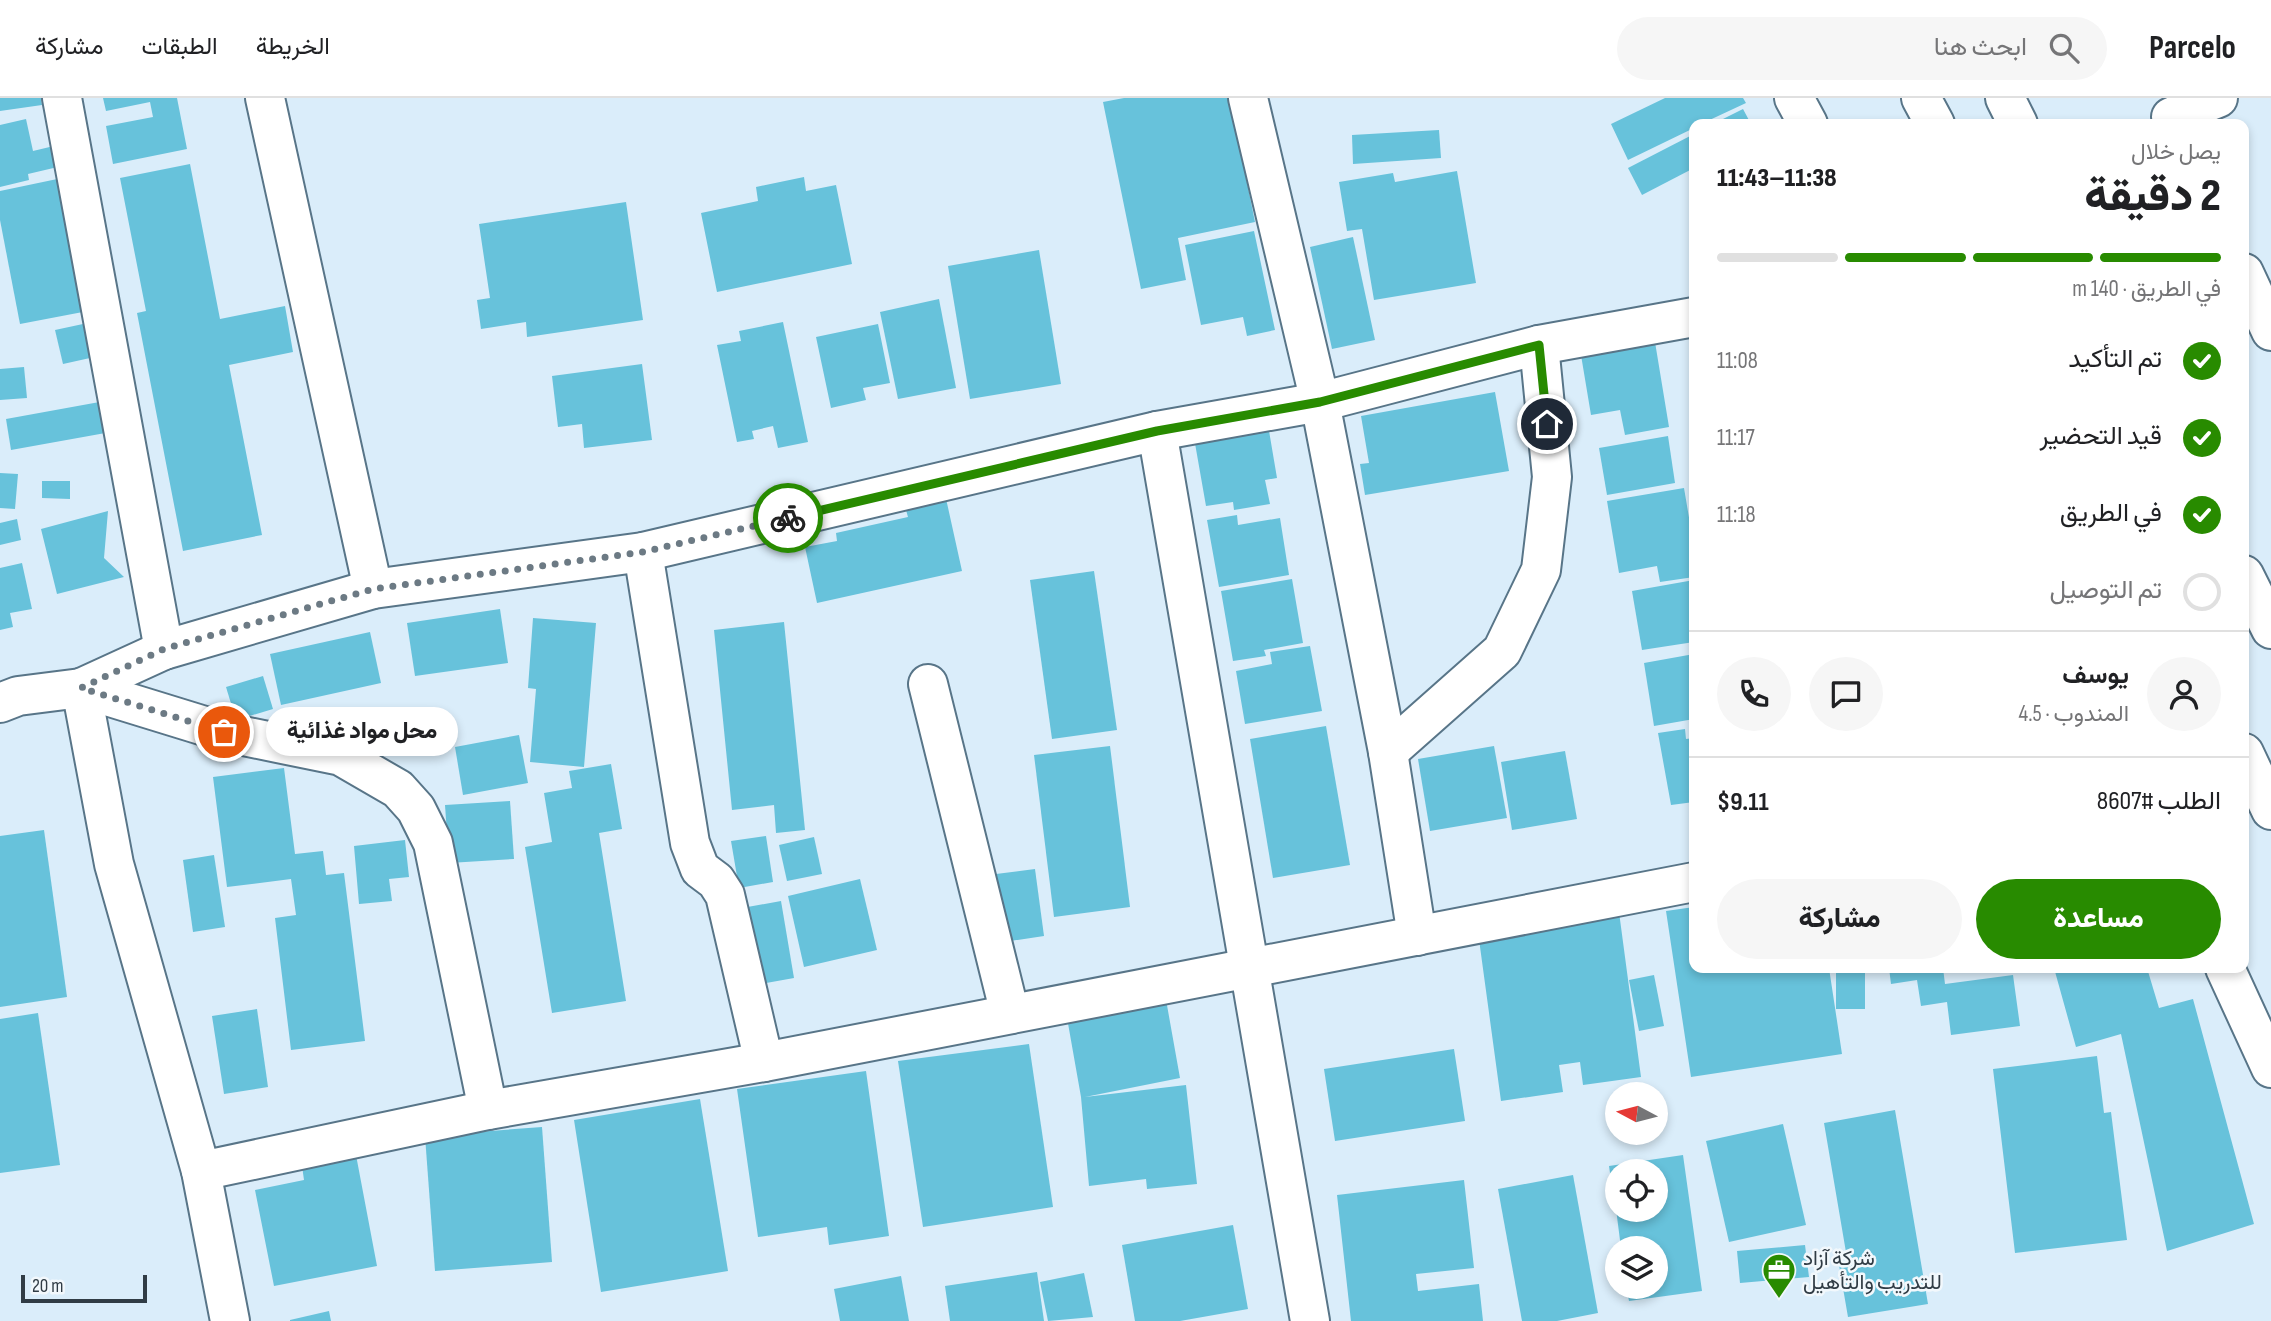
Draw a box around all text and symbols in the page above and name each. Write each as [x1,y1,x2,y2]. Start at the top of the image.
search box [1617,17,2107,80]
text: Parcelo [2149,28,2236,68]
icon: search [2045,29,2083,67]
text: مشاركة [35,32,103,61]
text: الطبقات [141,32,218,61]
text: الخريطة [256,32,330,61]
text: ابحث هنا [1934,32,2027,63]
text: يصل خلال [2131,138,2221,166]
text: 11:38–11:43 [1717,163,1837,194]
text: 2 دقيقة [2084,169,2221,224]
text: في الطريق · 140 m [2072,275,2221,303]
icon: check [2183,342,2221,380]
text: تم التأكيد [2068,344,2162,375]
text: 11:08 [1717,347,1758,375]
pin [1517,394,1577,454]
icon: home [1528,405,1566,443]
icon: check [2183,419,2221,457]
text: قيد التحضير [2039,421,2162,452]
text: 11:17 [1717,424,1755,452]
courier [753,483,823,553]
icon: check [2183,496,2221,534]
text: في الطريق [2060,498,2162,529]
icon: bike [769,499,807,537]
text: 11:18 [1717,501,1756,529]
text: تم التوصيل [2050,575,2162,606]
button: phone [1717,657,1791,731]
button: chat [1809,657,1883,731]
button: person [2147,657,2221,731]
text: يوسف [2062,660,2129,691]
text: المندوب · 4.5 [2019,700,2129,728]
pin [194,702,254,762]
callout: محل مواد غذائية [266,708,458,756]
icon: bag [205,713,243,751]
text: محل مواد غذائية [287,717,437,745]
text: الطلب #8607 [2097,786,2221,817]
text: $9.11 [1717,787,1769,818]
button: مشاركة [1717,879,1962,959]
button: مساعدة [1976,879,2221,959]
north arrow [1605,1082,1668,1144]
map controls [1605,1082,1668,1299]
button: locate [1605,1159,1668,1222]
button: layers [1605,1236,1668,1299]
place label: شركة آزاد للتدريب والتأهيل [1803,1246,1942,1295]
office icon: شركة آزاد للتدريب والتأهيل [1760,1251,1798,1300]
scale bar [21,1272,147,1304]
text: 20 m [32,1275,64,1298]

